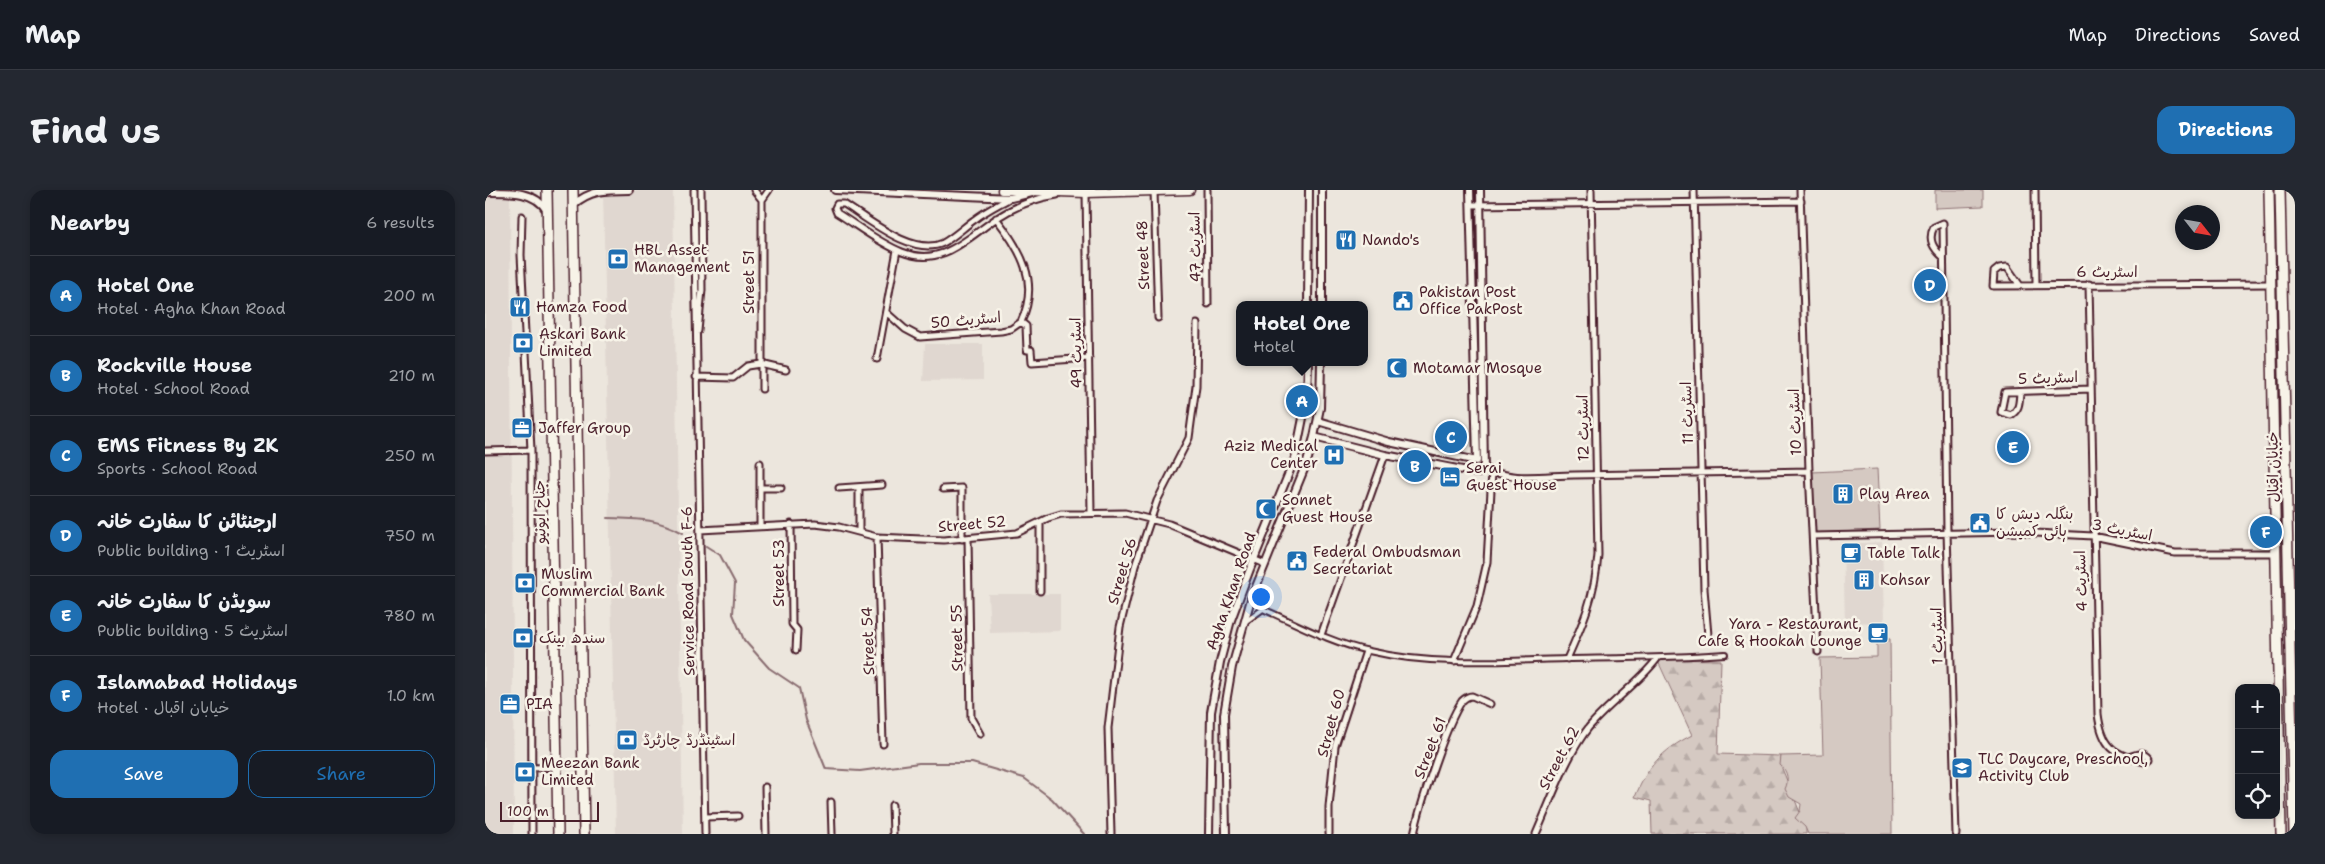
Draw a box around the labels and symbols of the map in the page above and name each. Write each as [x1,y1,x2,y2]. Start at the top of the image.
north arrow [2175,205,2220,250]
street label: اسٹریٹ 47 [1184,211,1206,283]
street label: Street 48 [1132,220,1154,290]
restaurant icon: Nando's [1334,228,1358,252]
place label: Nando's [1362,230,1420,250]
place label: HBL Asset Management [634,240,730,277]
bank icon: HBL Asset Management [606,247,630,271]
street label: Street 51 [739,250,759,314]
street label: اسٹریٹ 6 [2076,262,2138,282]
pin: D [1914,266,1946,304]
place label: Pakistan Post Office PakPost [1419,282,1523,319]
public building icon: Pakistan Post Office PakPost [1391,289,1415,313]
restaurant icon: Hamza Food [508,295,532,319]
place label: Hamza Food [536,297,628,317]
street label: اسٹریٹ 50 [930,307,1002,333]
street label: اسٹریٹ 49 [1065,317,1087,389]
place label: Askari Bank Limited [539,324,626,361]
bank icon: Askari Bank Limited [511,331,535,355]
mosque icon: Motamar Mosque [1385,356,1409,380]
place label: Motamar Mosque [1413,358,1542,378]
street label: اسٹریٹ 5 [2018,367,2078,389]
street label: اسٹریٹ 11 [1676,381,1698,445]
pin: A [1286,382,1318,420]
street label: اسٹریٹ 10 [1784,388,1806,456]
street label: اسٹریٹ 12 [1572,394,1594,462]
office icon: Jaffer Group [510,416,534,440]
place label: Jaffer Group [538,418,631,438]
pin: C [1435,418,1467,456]
pin: E [1997,428,2029,466]
street label: خیابان اقبال [2262,431,2284,503]
place label: Aziz Medical Center [1224,436,1318,473]
hospital icon: Aziz Medical Center [1322,443,1346,467]
pin: B [1399,447,1431,485]
place label: Serai Guest House [1466,458,1557,495]
hotel icon: Serai Guest House [1438,465,1462,489]
street label: جناح ایونیو [529,480,551,545]
building icon: Play Area [1831,482,1855,506]
place label: Play Area [1859,484,1930,504]
place label: Sonnet Guest House [1282,490,1373,527]
mosque icon: Sonnet Guest House [1254,497,1278,521]
place label: بنگلہ دیش کا ہائی کمیشن [1996,504,2073,542]
street label: Service Road South F-6 [677,506,699,676]
street label: Street 52 [937,511,1007,537]
public building icon: بنگلہ دیش کا ہائی کمیشن [1968,511,1992,535]
pin: F [2250,513,2282,551]
street label: اسٹریٹ 3 [2090,514,2154,546]
street label: Agha Khan Road [1201,529,1261,653]
street label: Street 56 [1103,535,1141,607]
street label: Street 53 [769,539,789,607]
cafe icon: Table Talk [1839,541,1863,565]
place label: Federal Ombudsman Secretariat [1313,542,1461,579]
place label: Table Talk [1867,543,1940,563]
public building icon: Federal Ombudsman Secretariat [1285,549,1309,573]
street label: اسٹریٹ 4 [2070,550,2092,612]
place label: Muslim Commercial Bank [541,564,665,601]
building icon: Kohsar [1852,568,1876,592]
place label: Kohsar [1880,570,1931,590]
bank icon: Muslim Commercial Bank [513,571,537,595]
your location [1248,584,1274,610]
street label: Street 55 [946,604,968,672]
street label: Street 54 [857,606,879,676]
street label: اسٹریٹ 1 [1927,607,1947,665]
place label: Yara - Restaurant, Cafe & Hookah Lounge [1698,614,1862,651]
cafe icon: Yara - Restaurant, Cafe & Hookah Lounge [1866,621,1890,645]
bank icon: سندھ بینک [511,626,535,650]
place label: سندھ بینک [539,628,605,648]
street label: Street 60 [1312,687,1350,759]
office icon: PIA [498,692,522,716]
place label: PIA [526,694,553,714]
street label: Street 61 [1409,714,1451,782]
street label: Street 62 [1534,723,1584,793]
bank icon: اسٹینڈرڈ چارٹرڈ [615,728,639,752]
place label: اسٹینڈرڈ چارٹرڈ [643,730,735,750]
place label: TLC Daycare, Preschool, Activity Club [1978,749,2148,786]
place label: Meezan Bank Limited [541,753,640,790]
school or university icon: TLC Daycare, Preschool, Activity Club [1950,756,1974,780]
bank icon: Meezan Bank Limited [513,760,537,784]
scale bar [500,799,599,822]

